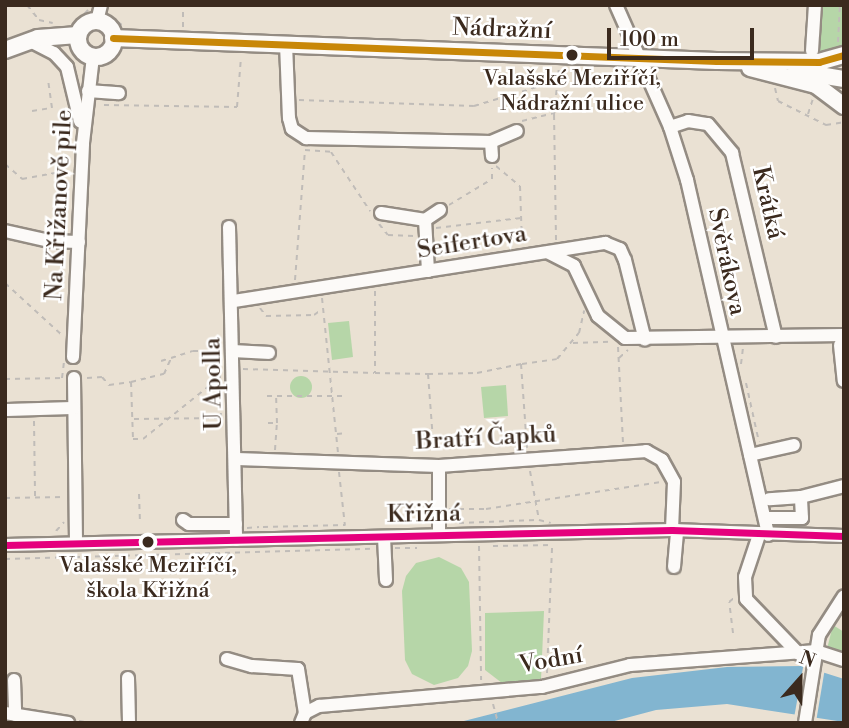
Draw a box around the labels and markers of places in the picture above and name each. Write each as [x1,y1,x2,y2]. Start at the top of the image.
marker: Valašské Meziříčí, Nádražní ulice [565,48,579,62]
place label: Valašské Meziříčí, Nádražní ulice [483,65,661,116]
marker: Valašské Meziříčí, škola Křižná [141,535,155,549]
place label: Valašské Meziříčí, škola Křižná [59,552,237,604]

